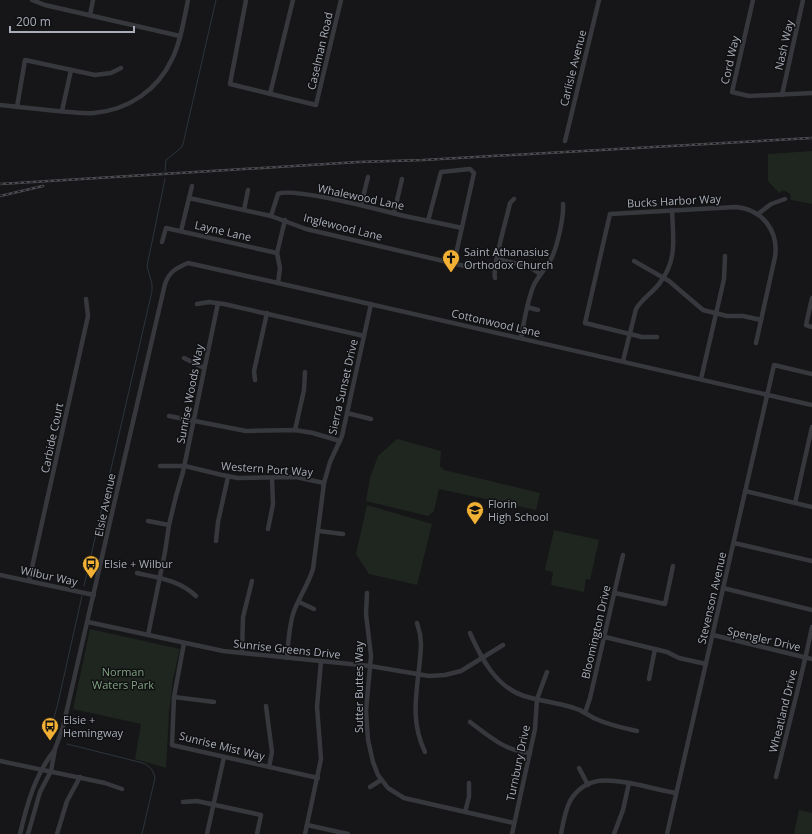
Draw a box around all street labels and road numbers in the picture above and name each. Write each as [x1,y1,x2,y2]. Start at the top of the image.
street label: Caselman Road [303,11,336,91]
street label: Nash Way [770,18,797,71]
street label: Carlisle Avenue [556,28,589,108]
street label: Cord Way [717,34,742,86]
street label: Whalewood Lane [316,180,406,213]
street label: Bucks Harbor Way [627,191,722,210]
street label: Inglewood Lane [302,209,384,244]
street label: Layne Lane [193,217,253,244]
street label: Cottonwood Lane [450,305,542,340]
street label: Sierra Sunset Drive [324,338,361,436]
street label: Sunrise Woods Way [173,342,207,445]
street label: Carbide Court [37,401,66,474]
street label: Western Port Way [221,458,314,479]
street label: Elsie Avenue [90,472,119,538]
street label: Stevenson Avenue [694,550,729,646]
street label: Wilbur Way [19,562,80,589]
street label: Bloomington Drive [577,583,614,680]
street label: Spengler Drive [726,623,802,654]
street label: Sunrise Greens Drive [233,635,341,662]
street label: Sutter Buttes Way [351,641,366,733]
street label: Wheatland Drive [765,668,800,754]
street label: Turnbury Drive [502,724,533,802]
street label: Sunrise Mist Way [178,728,267,763]

